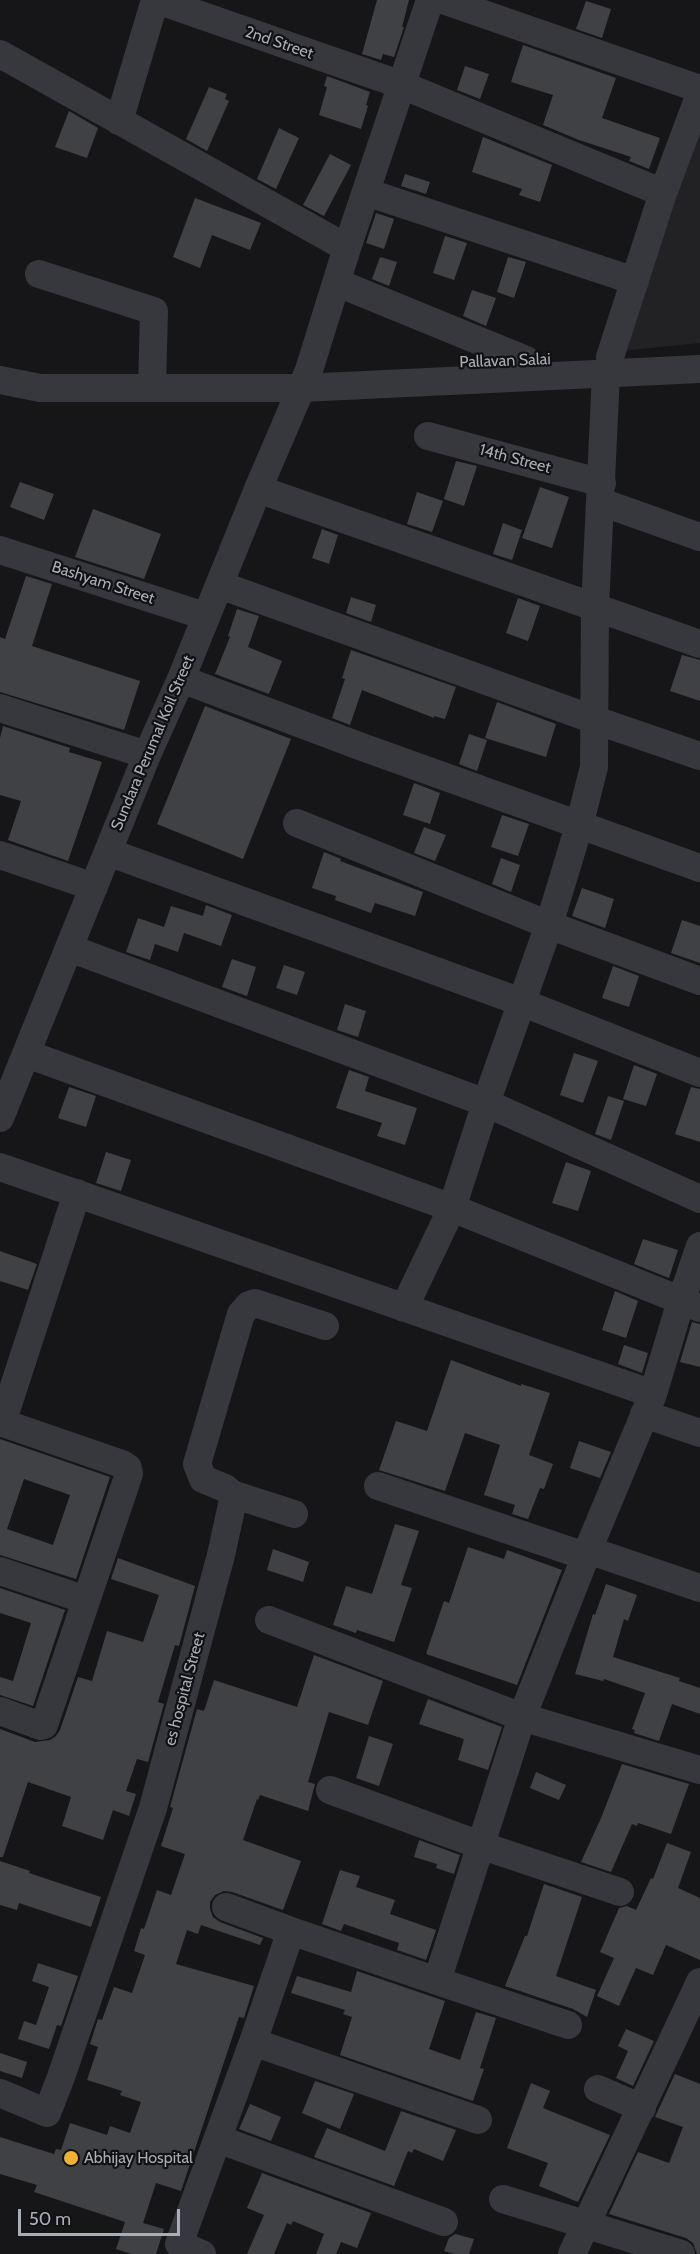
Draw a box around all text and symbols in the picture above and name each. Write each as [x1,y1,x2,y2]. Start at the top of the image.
street label: 2nd Street [242,22,316,64]
street label: Pallavan Salai [459,350,551,372]
street label: 14th Street [477,440,553,478]
street label: Bashyam Street [49,557,157,609]
street label: Sundara Perumal Koil Street [107,653,199,833]
street label: es hospital Street [161,1630,209,1748]
place label: Abhijay Hospital [84,2148,193,2168]
marker: Abhijay Hospital [62,2149,80,2167]
scale bar [21,2197,183,2235]
text: 50 m [29,2208,71,2230]

